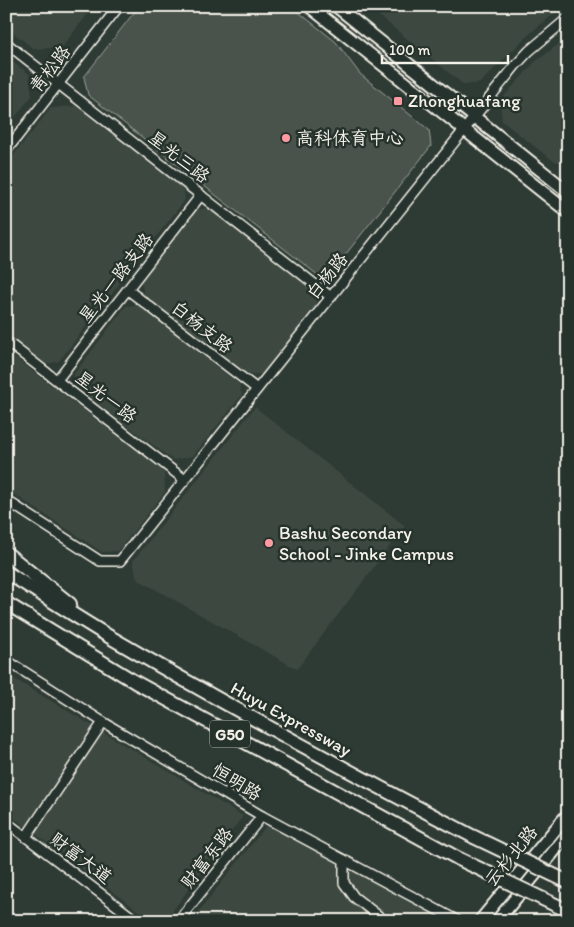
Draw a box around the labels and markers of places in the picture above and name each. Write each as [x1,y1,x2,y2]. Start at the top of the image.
place label: Zhonghuafang [408,90,521,112]
marker: Zhonghuafang [392,95,404,107]
place label: 高科体育中心 [296,127,404,149]
marker: 高科体育中心 [280,132,292,144]
place label: Bashu Secondary School - Jinke Campus [279,522,454,565]
marker: Bashu Secondary School - Jinke Campus [263,537,275,549]

